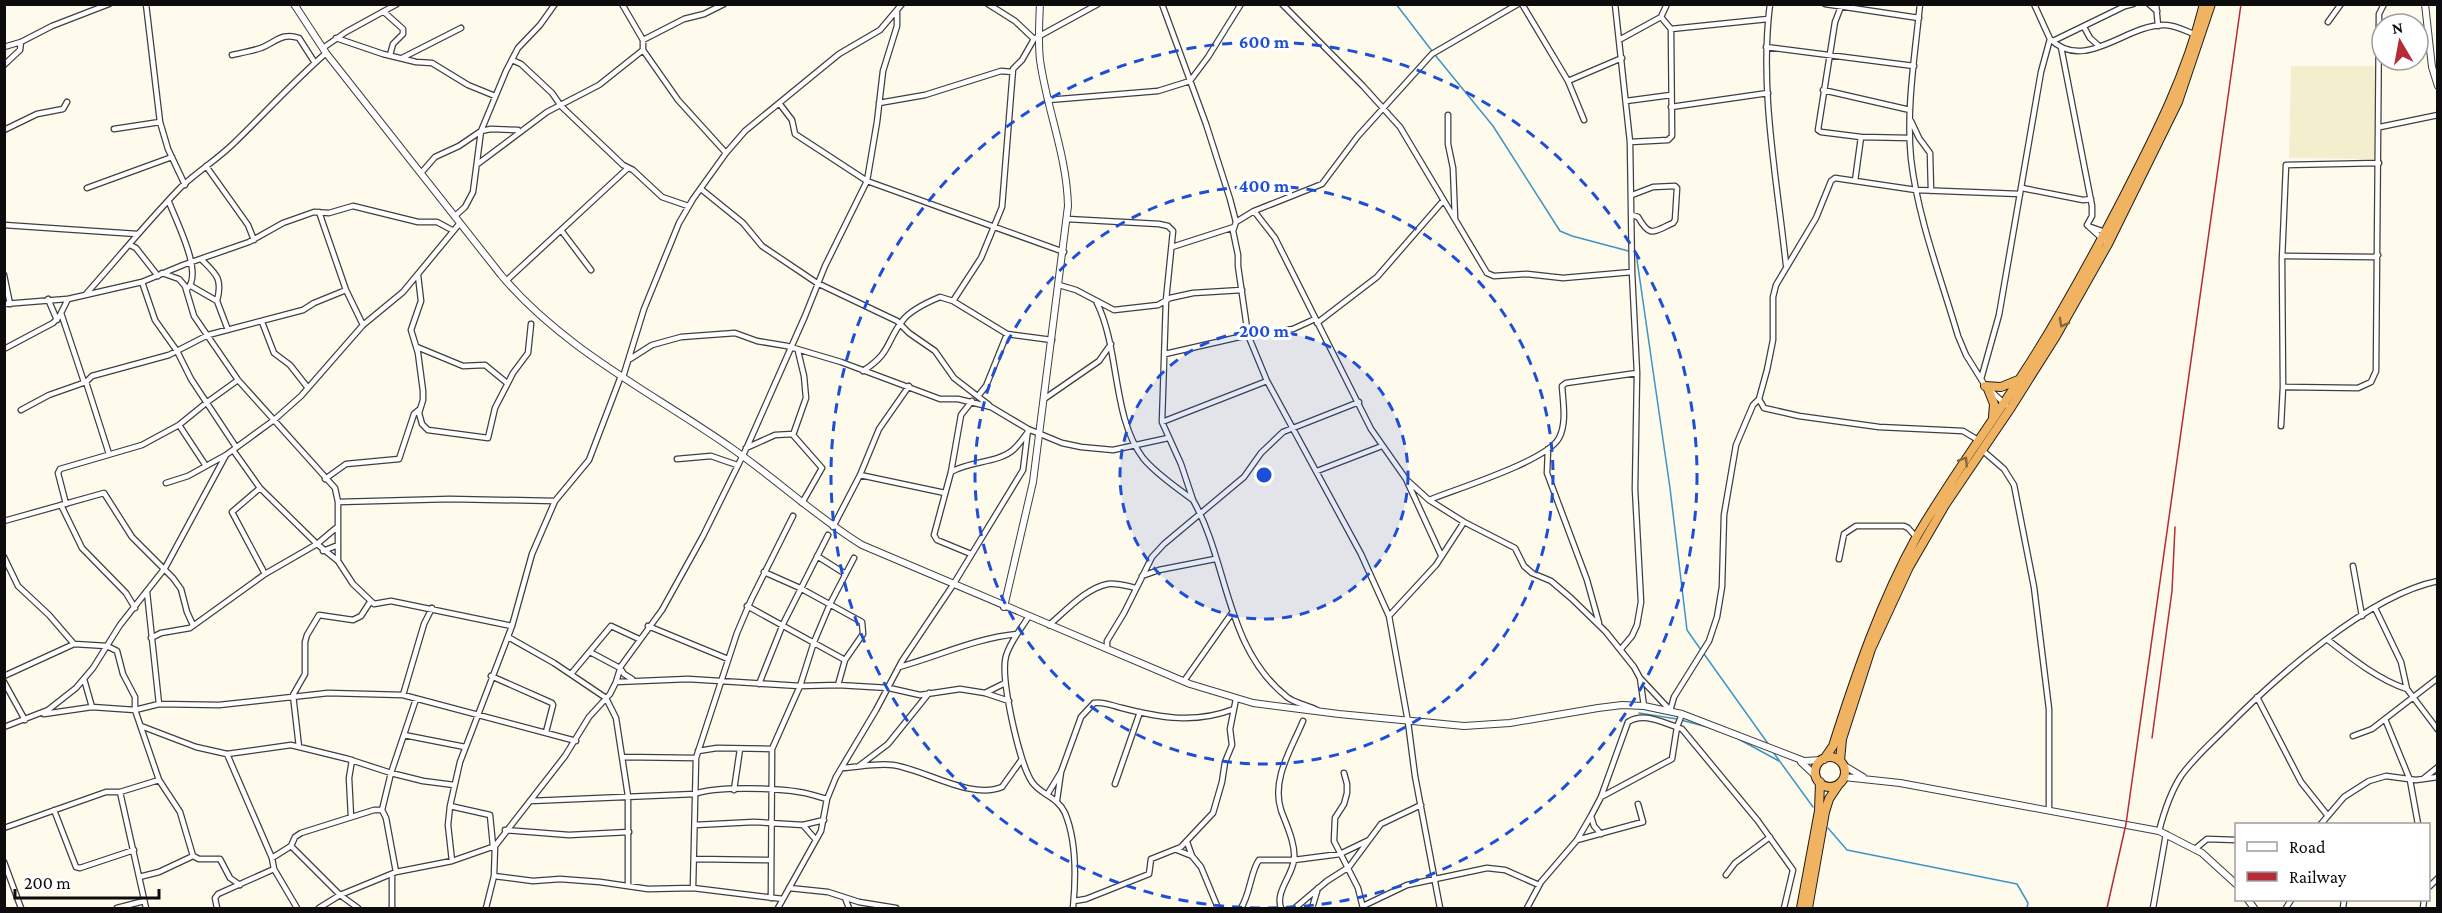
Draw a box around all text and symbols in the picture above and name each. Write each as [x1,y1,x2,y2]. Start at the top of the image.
north arrow [2370,12,2430,72]
text: N [2391,18,2404,37]
text: 600 m [1239,32,1290,52]
text: 400 m [1239,176,1290,196]
one-way arrow [2059,317,2071,328]
text: 200 m [1239,321,1290,341]
one-way arrow [1957,456,1968,467]
centre of rings [1254,465,1274,485]
legend [2235,823,2430,901]
text: Road [2289,837,2326,857]
scale bar [15,862,159,900]
text: Railway [2289,867,2347,887]
text: 200 m [24,873,71,893]

